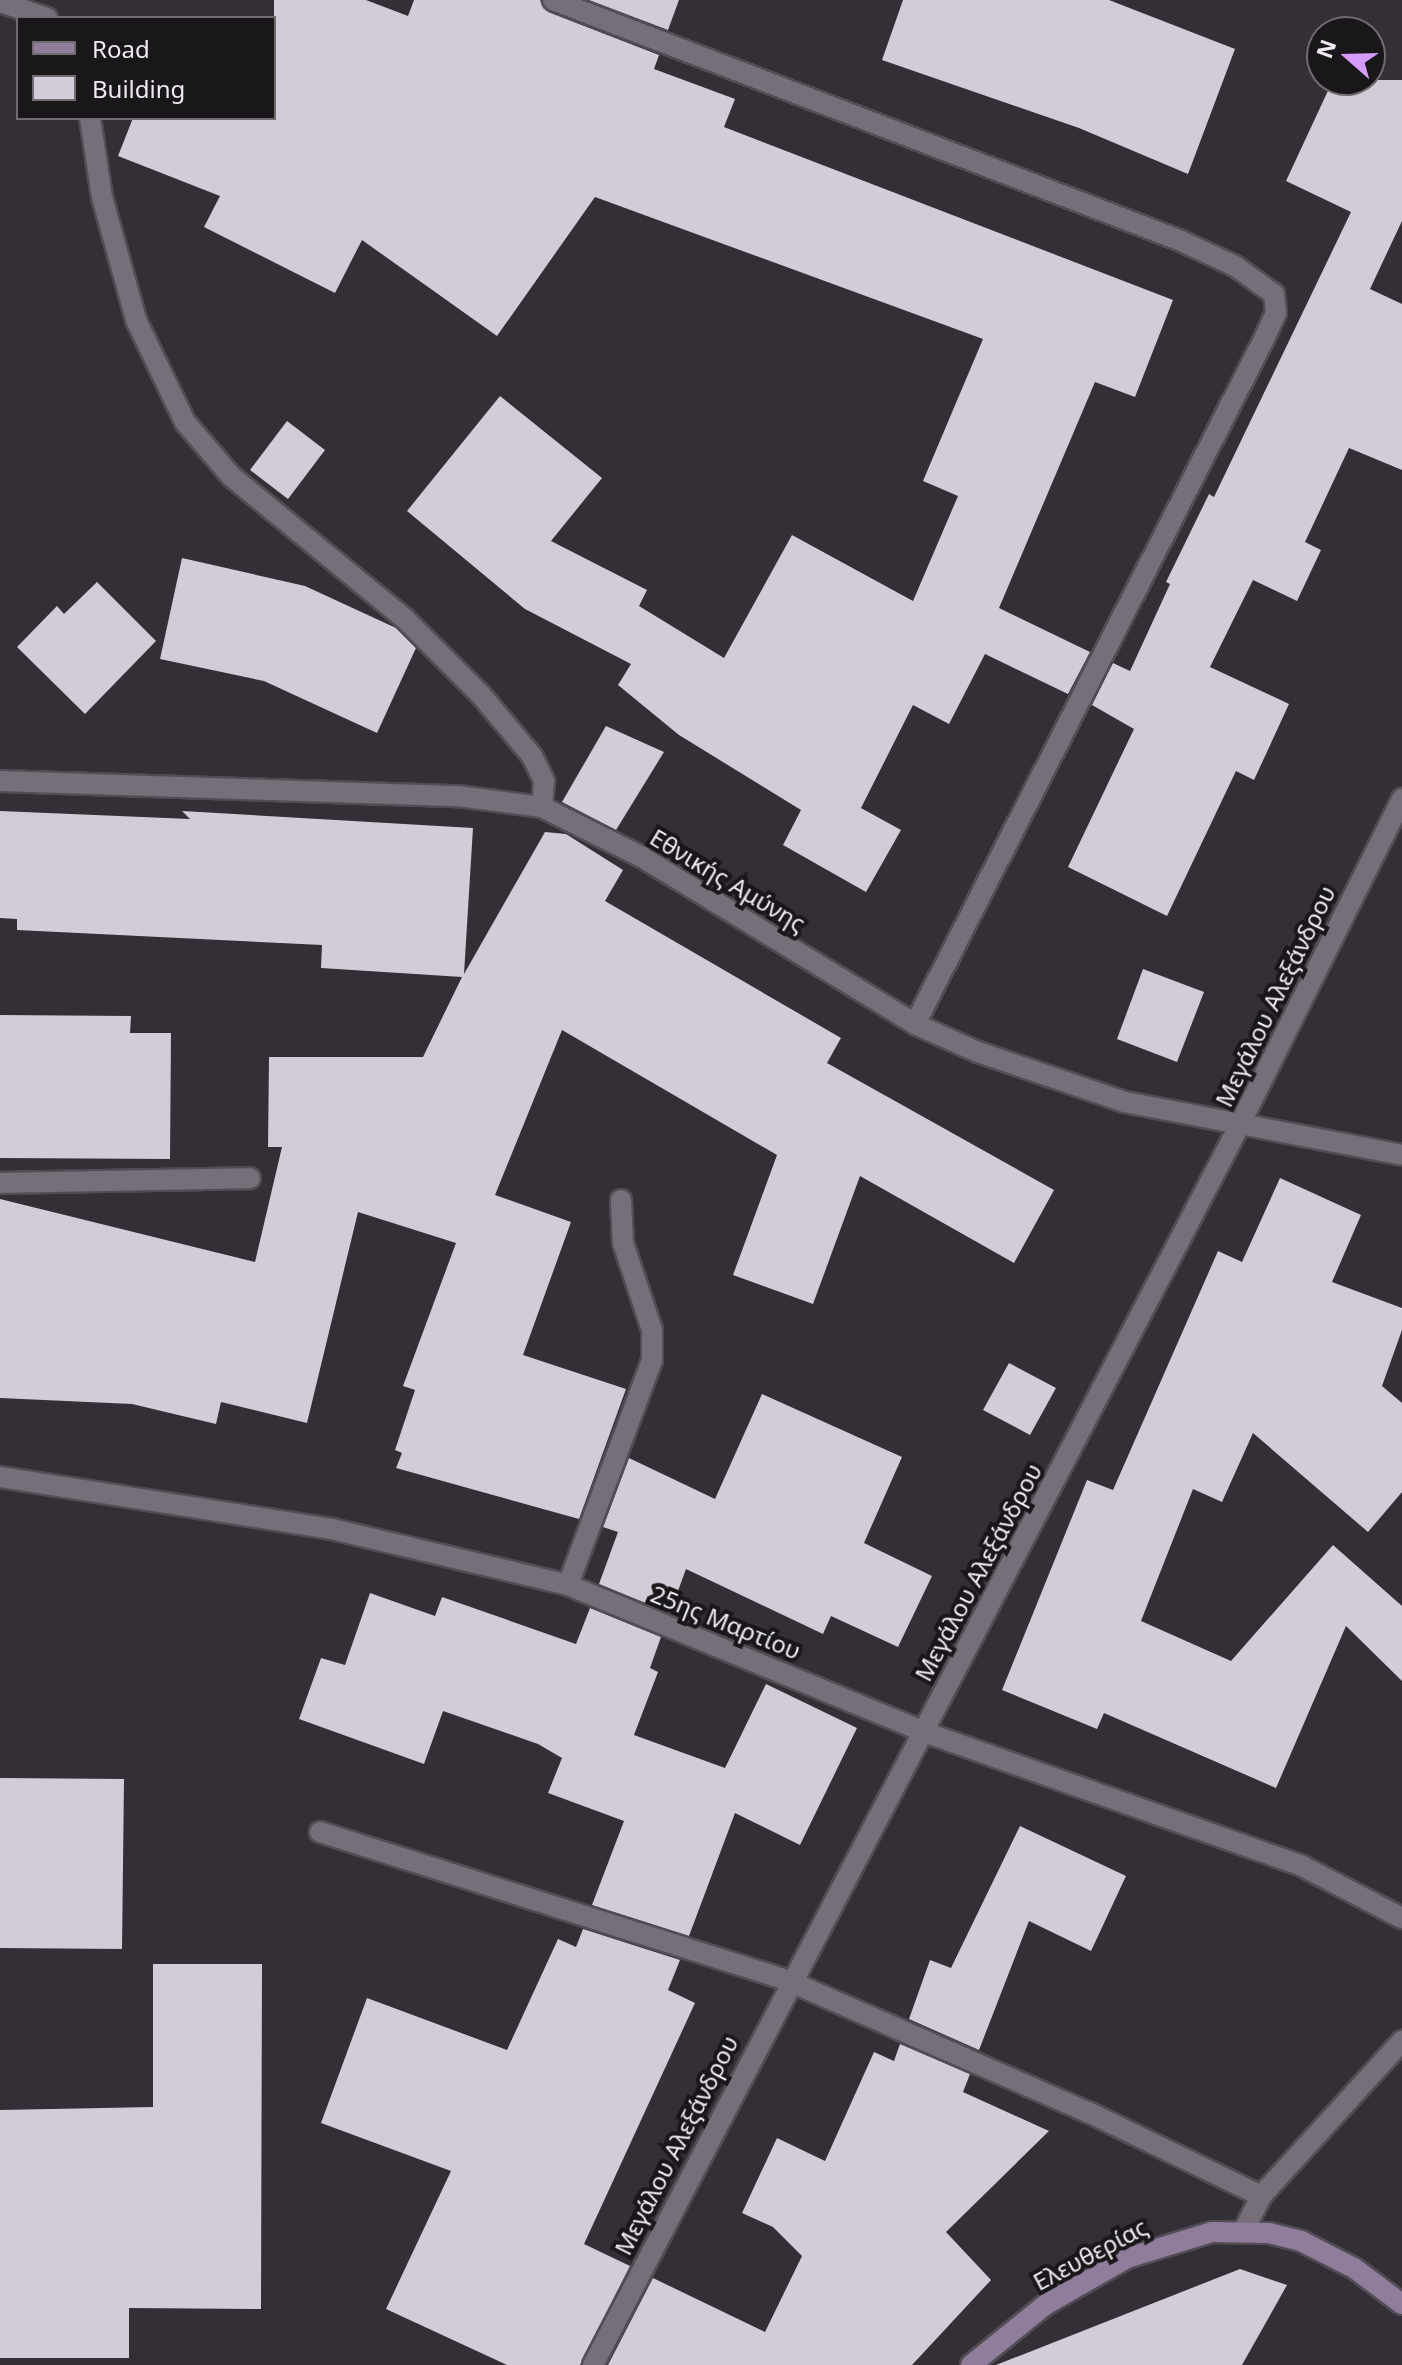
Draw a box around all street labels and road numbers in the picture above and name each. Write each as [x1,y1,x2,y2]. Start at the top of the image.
street label: Εθνικής Αμύνης [645,822,811,938]
street label: Μεγάλου Αλεξάνδρου [1209,881,1341,1111]
street label: Μεγάλου Αλεξάνδρου [908,1458,1048,1686]
street label: 25ης Μαρτίου [647,1579,805,1665]
street label: Μεγάλου Αλεξάνδρου [608,2030,744,2260]
street label: Ελευθερίας [1028,2212,1152,2296]

